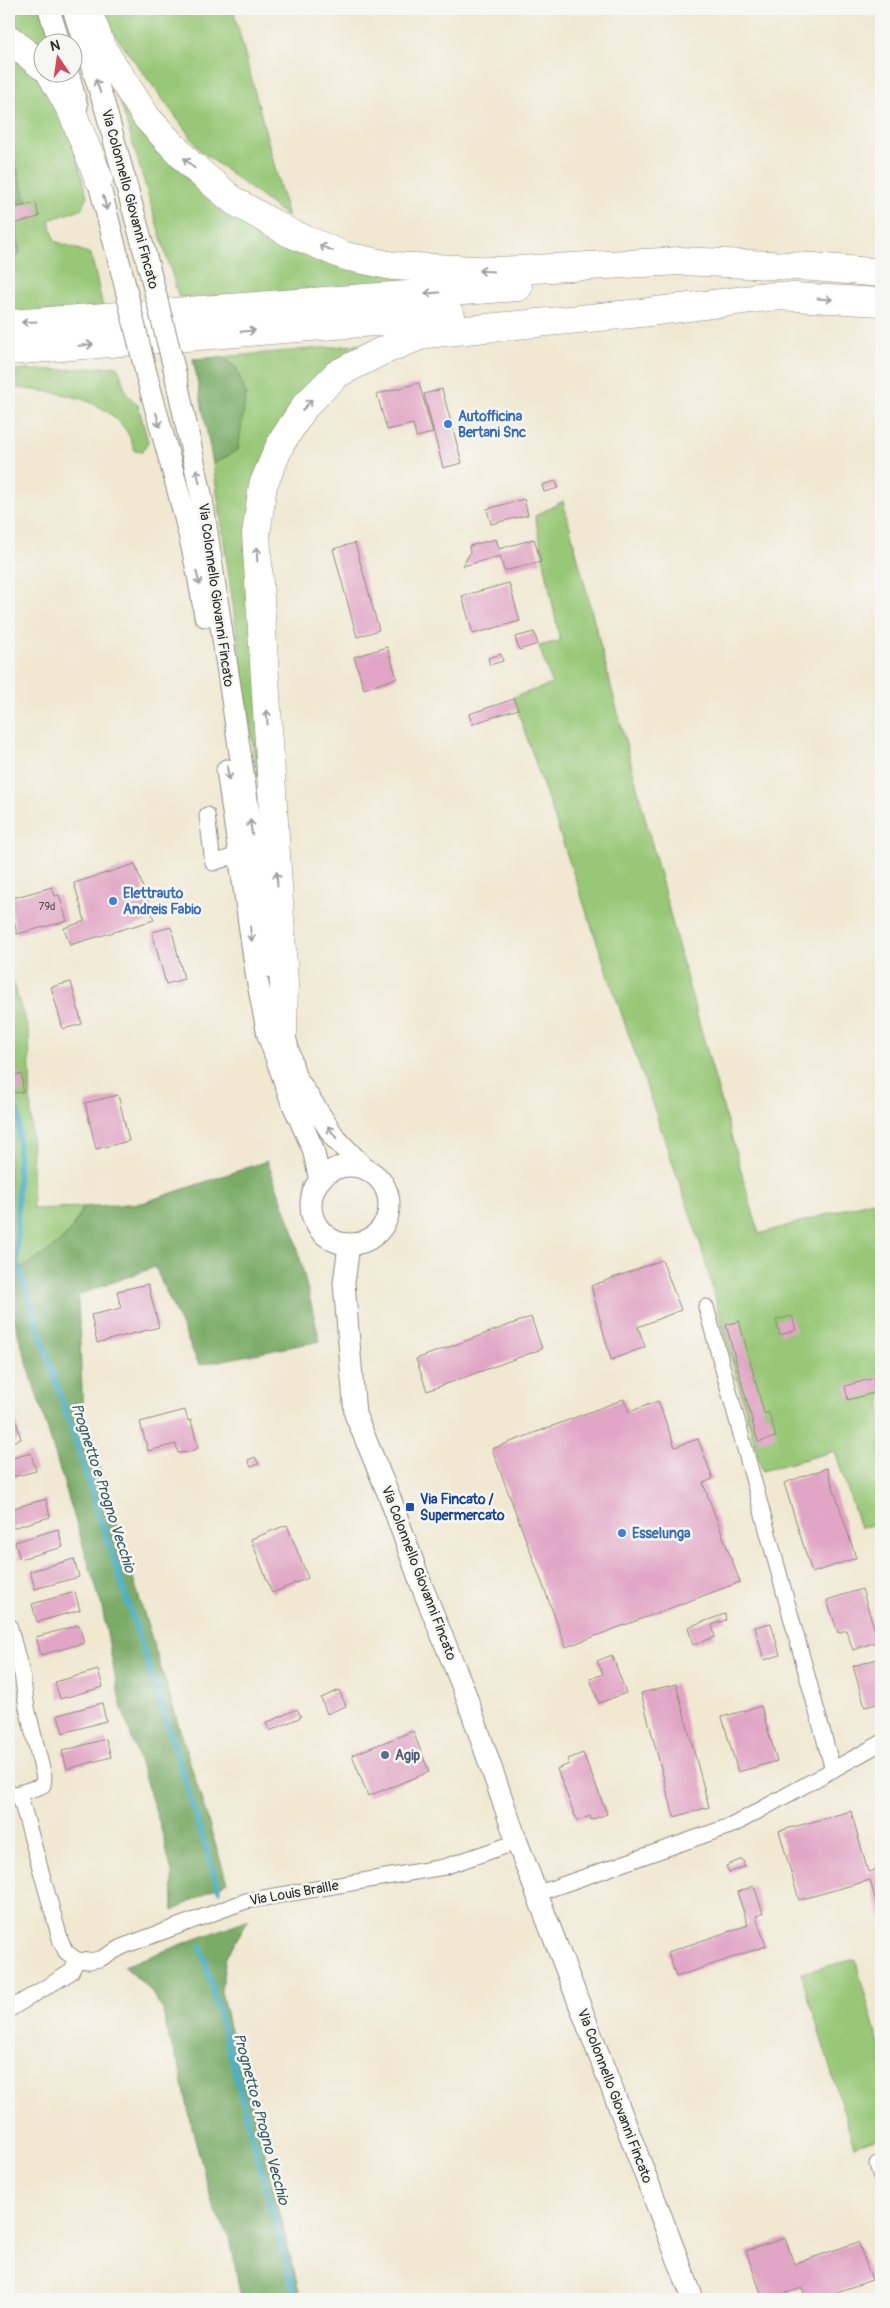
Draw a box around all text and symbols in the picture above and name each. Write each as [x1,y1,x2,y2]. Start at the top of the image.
north arrow [32,32,82,82]
text: N [49,36,62,55]
one-way arrow [93,78,103,94]
street label: Via Colonnello Giovanni Fincato [98,107,162,291]
one-way arrow [183,157,196,169]
one-way arrow [101,195,110,211]
one-way arrow [319,243,334,253]
one-way arrow [478,266,494,275]
one-way arrow [424,289,440,298]
one-way arrow [817,295,833,304]
one-way arrow [22,318,38,327]
one-way arrow [240,326,256,336]
one-way arrow [78,340,94,350]
one-way arrow [302,398,313,411]
place label: Autofficina Bertani Snc [458,408,526,441]
one-way arrow [154,412,163,428]
marker: Autofficina Bertani Snc [442,418,454,430]
one-way arrow [192,469,202,485]
street label: Via Colonnello Giovanni Fincato [195,502,237,688]
one-way arrow [253,547,262,563]
one-way arrow [194,569,203,585]
one-way arrow [262,709,271,725]
one-way arrow [223,765,233,781]
one-way arrow [246,820,256,836]
one-way arrow [273,871,282,887]
place label: Elettrauto Andreis Fabio [123,885,202,918]
marker: Elettrauto Andreis Fabio [107,895,119,907]
house number: 79d [39,900,55,913]
one-way arrow [246,926,256,942]
one-way arrow [327,1125,337,1139]
water label: Prognetto e Progno Vecchio [67,1401,140,1576]
street label: Via Colonnello Giovanni Fincato [378,1483,460,1663]
place label: Via Fincato / Supermercato [420,1491,505,1524]
marker: Via Fincato / Supermercato [404,1501,416,1513]
place label: Esselunga [632,1525,691,1542]
marker: Esselunga [616,1527,628,1539]
place label: Agip [395,1747,421,1764]
marker: Agip [379,1749,391,1761]
street label: Via Louis Braille [248,1877,340,1909]
street label: Via Colonnello Giovanni Fincato [574,2006,656,2186]
water label: Prognetto e Progno Vecchio [229,2031,293,2208]

